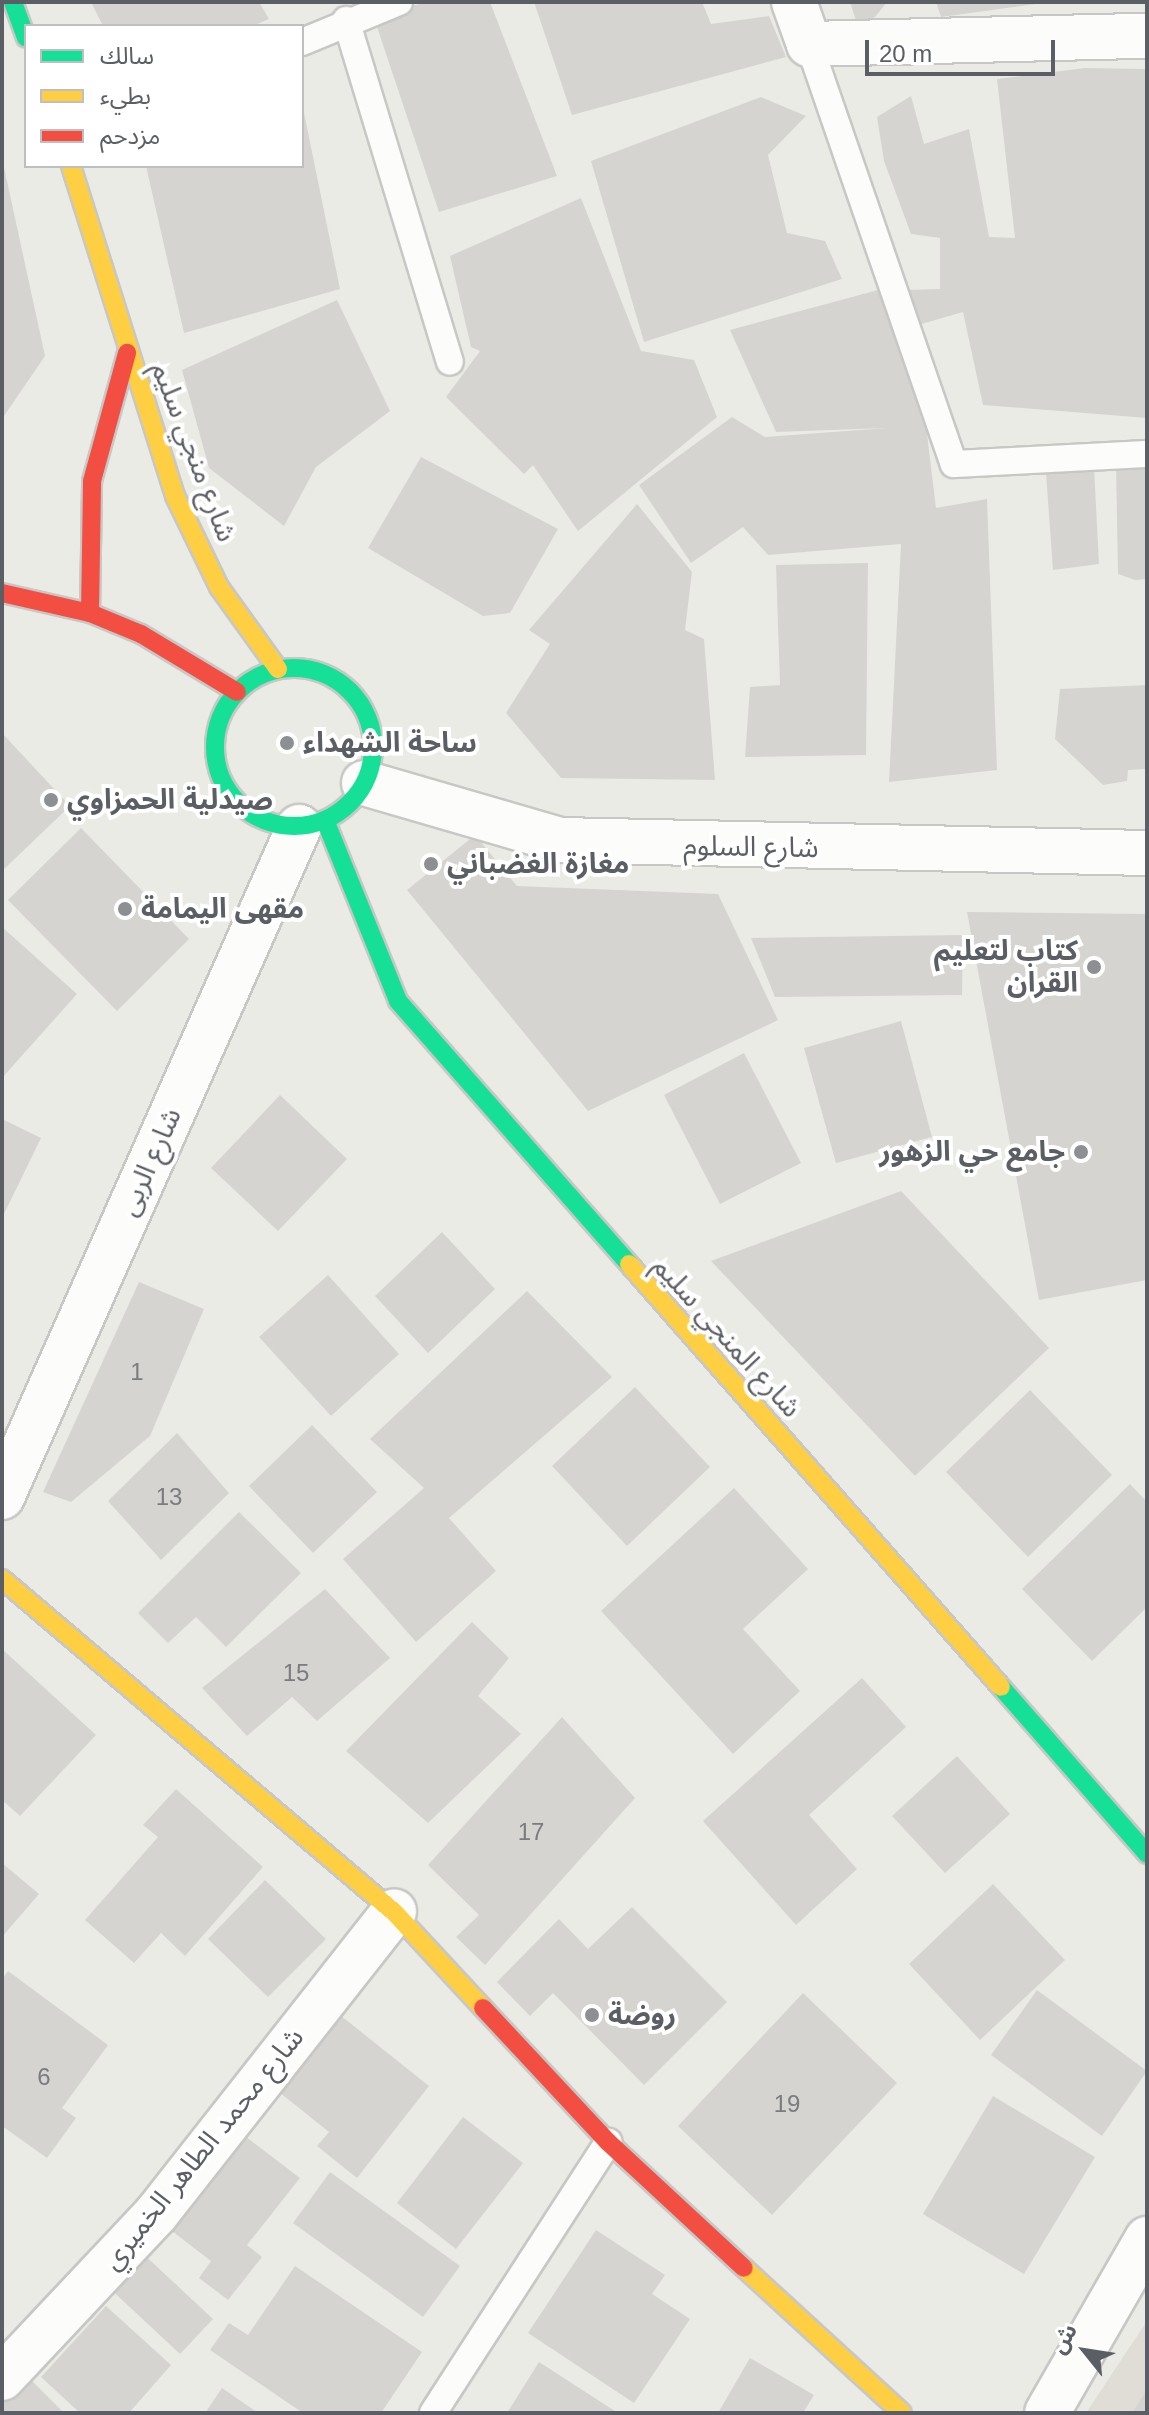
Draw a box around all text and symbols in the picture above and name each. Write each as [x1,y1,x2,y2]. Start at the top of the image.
legend [24,24,304,168]
scale bar [869,24,1059,74]
text: 20 m [879,40,932,67]
text: سالك [100,42,154,69]
text: بطيء [100,82,151,109]
text: مزدحم [100,122,160,149]
street label: شارع منجي سليم [144,358,244,546]
place label: ساحة الشهداء [303,726,477,760]
marker: ساحة الشهداء [278,734,296,752]
place label: صيدلية الحمزاوي [67,783,273,817]
marker: صيدلية الحمزاوي [42,791,60,809]
street label: شارع السلوم [683,829,819,865]
place label: مغازة الغضباني [447,847,629,881]
marker: مغازة الغضباني [422,855,440,873]
place label: مقهى اليمامة [141,892,304,926]
marker: مقهى اليمامة [116,900,134,918]
place label: كتاب لتعليم القران [934,934,1078,1000]
marker: كتاب لتعليم القران [1085,958,1103,976]
street label: شارع الربى [111,1103,189,1221]
place label: جامع حي الزهور [879,1135,1065,1169]
marker: جامع حي الزهور [1072,1143,1090,1161]
street label: شارع المنجي سليم [646,1250,808,1424]
house number: 1 [130,1358,144,1386]
house number: 13 [156,1483,182,1511]
house number: 15 [283,1659,309,1687]
house number: 17 [518,1818,544,1846]
place label: روضة [608,1998,676,2032]
marker: روضة [583,2006,601,2024]
street label: شارع محمد الطاهر الخميري [95,2021,311,2277]
house number: 6 [37,2063,51,2091]
house number: 19 [774,2090,800,2118]
north arrow [1045,2311,1125,2391]
text: ش [1045,2319,1082,2358]

